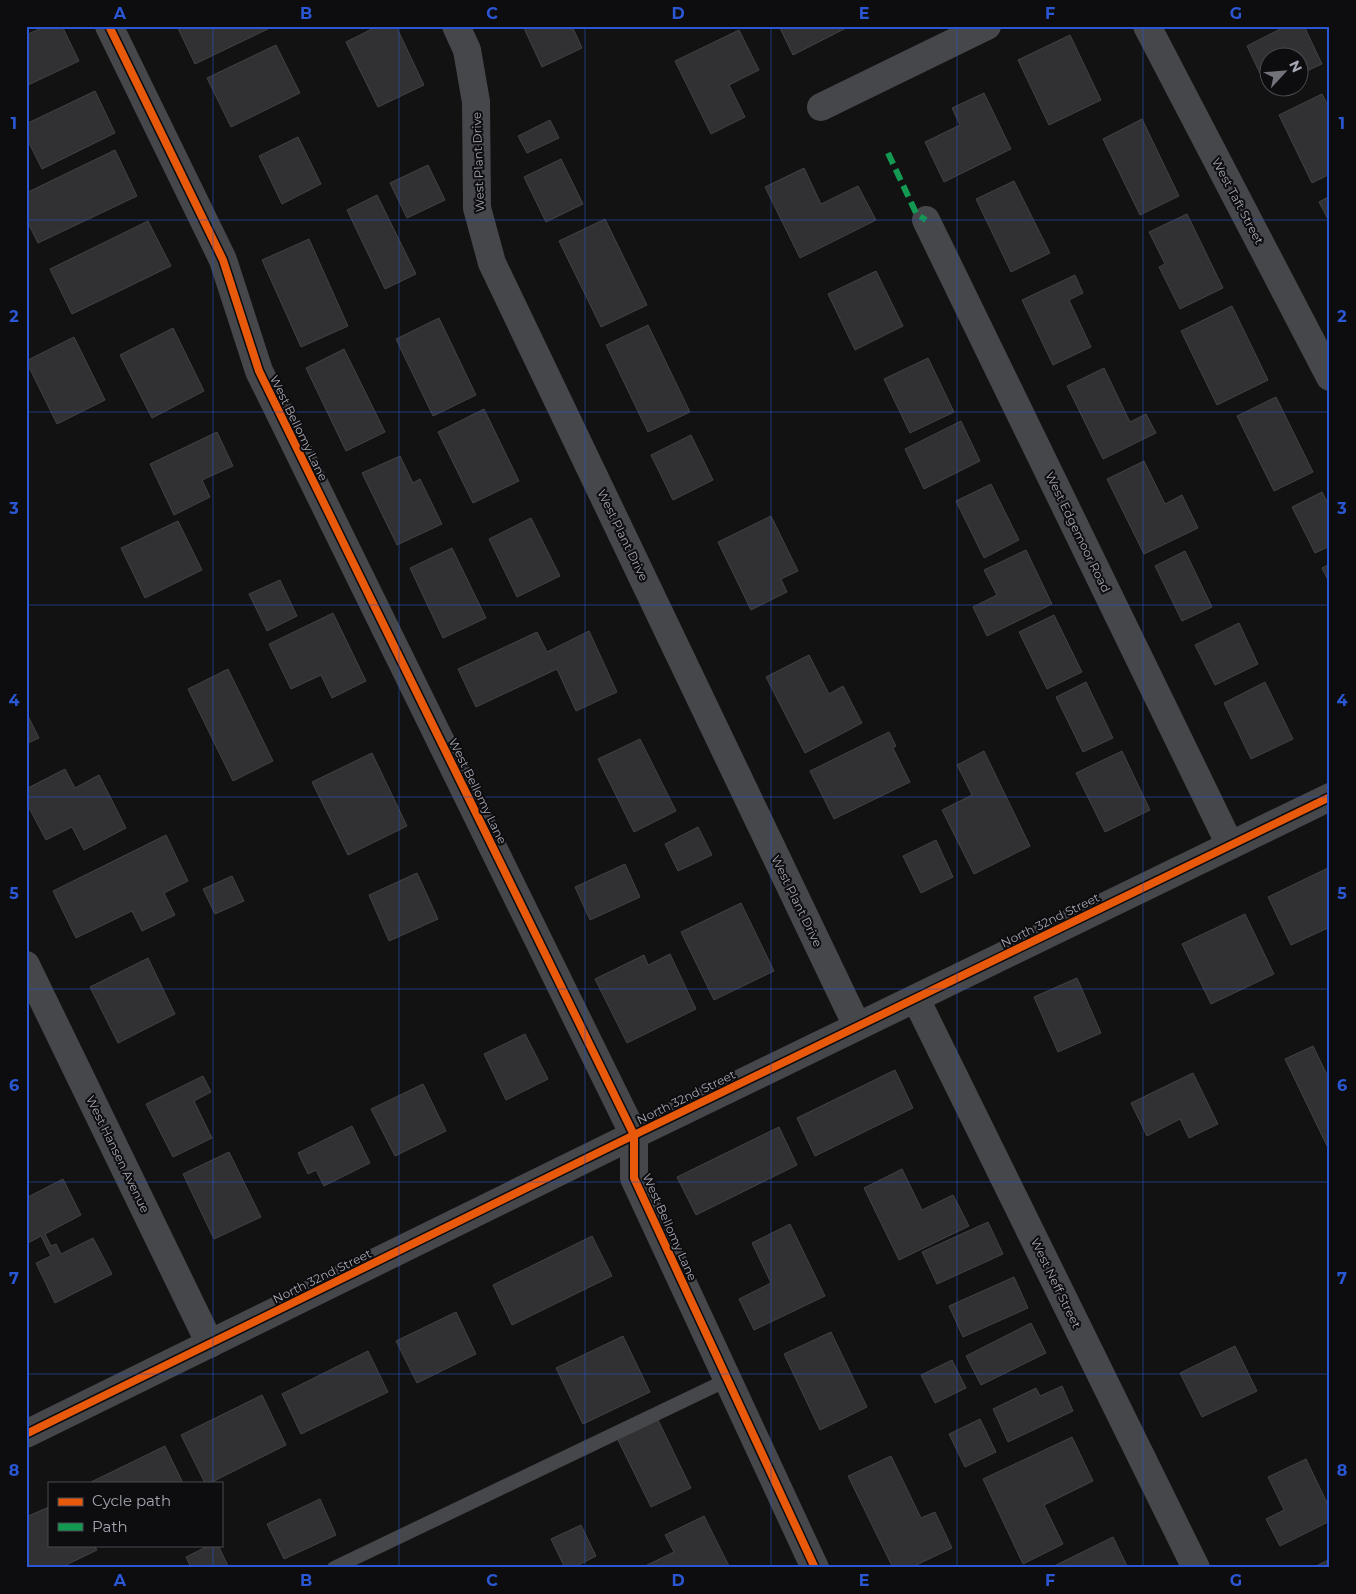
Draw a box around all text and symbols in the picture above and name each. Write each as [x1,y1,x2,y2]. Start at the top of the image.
text: A [113,4,127,23]
text: B [300,4,312,23]
text: C [486,4,498,23]
text: D [671,4,685,23]
text: E [859,4,869,23]
text: F [1045,4,1055,23]
text: G [1230,4,1242,23]
north arrow [1258,48,1308,98]
text: N [1285,57,1306,75]
street label: West Plant Drive [469,112,487,212]
text: 1 [11,114,17,133]
text: 1 [1339,114,1345,133]
street label: West Taft Street [1209,155,1267,247]
text: 2 [9,307,19,326]
text: 2 [1337,307,1347,326]
street label: West Bellomy Lane [267,373,331,483]
street label: West Edgemoor Road [1042,469,1114,595]
street label: West Plant Drive [594,487,652,583]
text: 3 [8,499,19,518]
text: 3 [1336,499,1347,518]
text: 4 [8,691,20,710]
text: 4 [1336,691,1348,710]
street label: West Bellomy Lane [446,736,510,846]
street label: West Plant Drive [768,853,826,949]
text: 5 [9,884,19,903]
text: 5 [1337,884,1347,903]
street label: North 32nd Street [998,890,1102,950]
street label: North 32nd Street [634,1067,738,1127]
text: 6 [9,1076,19,1095]
text: 6 [1337,1076,1347,1095]
street label: West Hansen Avenue [83,1093,153,1215]
street label: West Bellomy Lane [640,1171,700,1283]
street label: West Neff Street [1028,1235,1084,1331]
street label: North 32nd Street [270,1246,374,1306]
text: 7 [9,1269,19,1288]
text: 7 [1337,1269,1347,1288]
text: 8 [9,1461,19,1480]
text: 8 [1337,1461,1347,1480]
legend [48,1482,222,1546]
text: Cycle path [92,1491,171,1510]
text: Path [92,1517,128,1536]
text: A [113,1571,127,1590]
text: B [300,1571,312,1590]
text: C [486,1571,498,1590]
text: D [671,1571,685,1590]
text: E [859,1571,869,1590]
text: F [1045,1571,1055,1590]
text: G [1230,1571,1242,1590]

